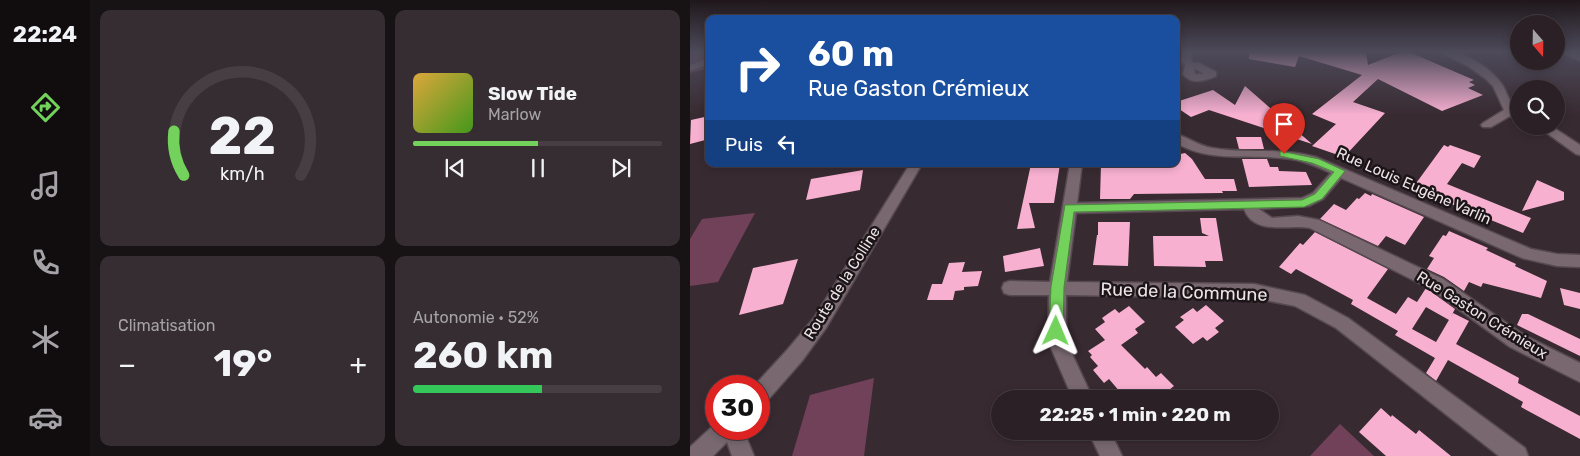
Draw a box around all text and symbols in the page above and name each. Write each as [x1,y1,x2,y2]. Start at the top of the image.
north arrow [1510,15,1565,70]
map controls [1510,15,1565,135]
text: 22:24 [13,21,77,48]
text: 60 m [808,33,894,75]
icon: right [725,35,790,100]
text: Rue Gaston Crémieux [808,75,1029,102]
button: search [1510,80,1565,135]
text: Slow Tide [488,82,577,105]
icon: directions [28,90,63,125]
pin [1263,103,1305,154]
text: 22 [209,105,276,167]
text: Marlow [488,105,541,124]
icon: arrive [1270,110,1298,138]
icon: left [773,130,801,158]
text: Puis [725,133,763,156]
street label: Rue Louis Eugène Varlin [1334,144,1494,228]
icon: previous [441,154,469,182]
icon: pause [524,154,552,182]
icon: next [607,154,635,182]
text: km/h [220,163,265,184]
icon: music [28,168,63,203]
street label: Route de la Colline [800,224,884,342]
icon: phone [28,245,63,280]
street label: Rue Gaston Crémieux [1413,267,1551,363]
street label: Rue de la Commune [1100,278,1268,306]
position arrow [1029,304,1081,356]
text: Autonomie · 52% [413,308,539,327]
text: Climatisation [118,316,215,335]
icon: climate [28,322,63,357]
text: 260 km [413,332,553,378]
text: 19° [213,340,272,386]
text: − [118,348,136,381]
text: + [350,348,367,381]
speed limit sign: 30 [705,375,770,440]
icon: car [28,400,63,435]
text: 22:25 · 1 min · 220 m [1039,403,1231,426]

